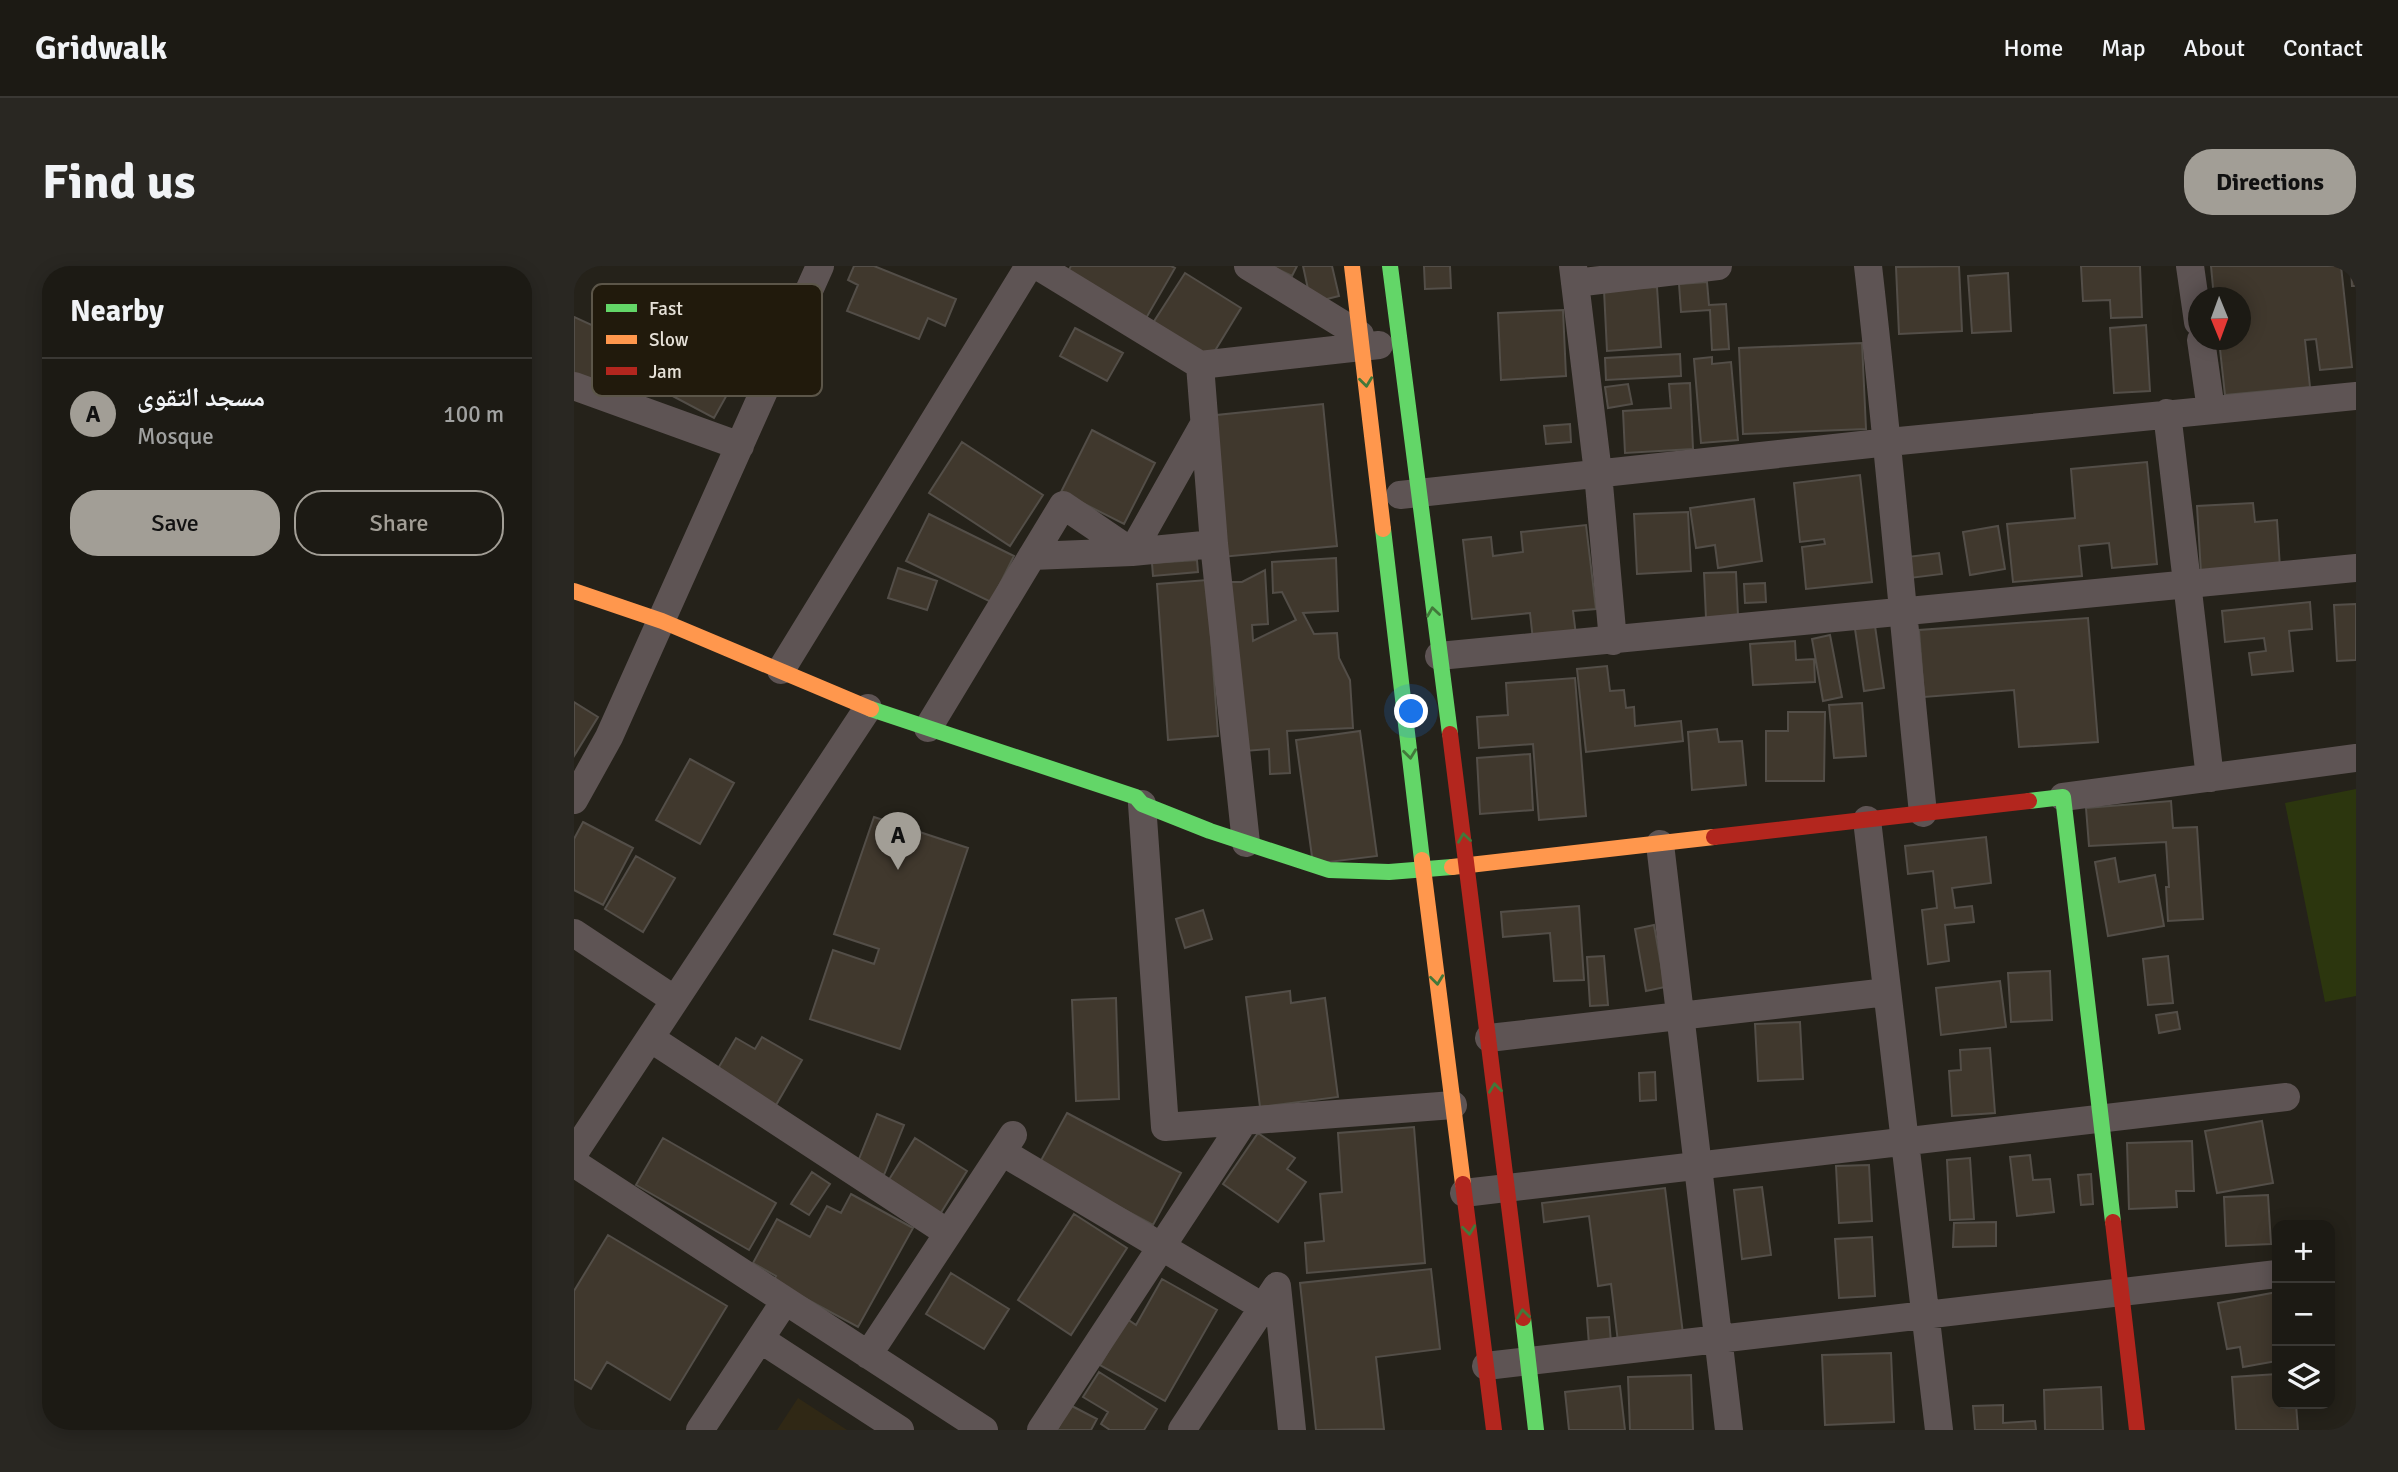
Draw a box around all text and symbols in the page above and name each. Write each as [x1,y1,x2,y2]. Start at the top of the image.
text: Gridwalk [35,28,167,69]
text: Home [2003,33,2063,63]
text: Map [2101,33,2146,63]
text: About [2184,33,2245,63]
text: Contact [2283,33,2363,63]
button: Directions [2184,149,2356,215]
text: Find us [42,152,195,212]
legend [592,284,822,396]
north arrow [2188,287,2251,350]
text: Nearby [70,293,164,330]
text: Fast [649,297,683,321]
text: Slow [649,328,689,352]
text: Jam [649,360,682,384]
one-way arrow [1359,377,1374,388]
text: مسجد التقوى [137,382,265,414]
text: A [86,400,100,429]
text: 100 m [443,400,504,429]
text: Mosque [137,422,214,451]
button: Save [70,490,280,556]
button: Share [294,490,504,556]
one-way arrow [1426,606,1441,618]
your location [1394,694,1428,728]
one-way arrow [1402,749,1417,760]
pin: A [875,812,921,870]
one-way arrow [1456,832,1471,844]
one-way arrow [1429,974,1444,986]
one-way arrow [1487,1082,1502,1094]
map controls [2272,1220,2335,1409]
button: + [2272,1220,2335,1283]
one-way arrow [1462,1224,1477,1236]
button: − [2272,1283,2335,1346]
one-way arrow [1515,1308,1530,1319]
button: layers [2272,1346,2335,1409]

